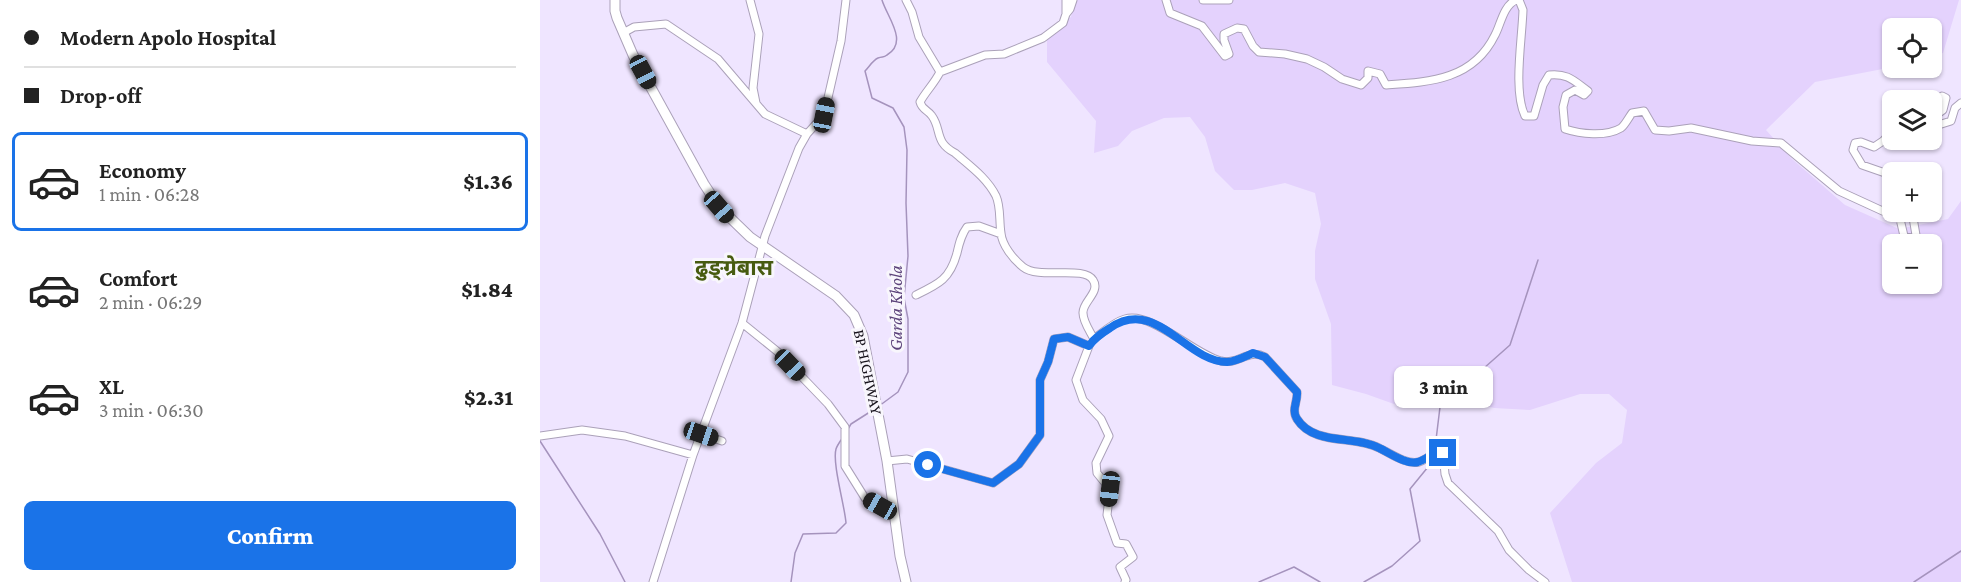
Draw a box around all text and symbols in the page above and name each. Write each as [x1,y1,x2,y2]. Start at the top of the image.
map controls [1882,18,1942,294]
button: locate [1882,18,1942,78]
text: Modern Apolo Hospital [60,25,276,50]
car [627,52,659,92]
text: Drop-off [60,83,142,108]
button: layers [1882,90,1942,150]
car [812,96,836,134]
icon: car [27,155,81,209]
text: Economy [99,158,186,183]
button: + [1882,162,1942,222]
text: $1.36 [463,169,513,194]
text: 1 min · 06:28 [99,183,200,205]
car [700,188,738,226]
button: − [1882,234,1942,294]
district label: ढुङ्ग्रेबास [695,255,774,281]
icon: car [27,263,81,317]
water label: Garda Khola [886,265,906,351]
text: Comfort [99,266,177,291]
text: $1.84 [461,277,513,302]
text: 2 min · 06:29 [99,291,202,313]
street label: BP HIGHWAY [851,328,885,417]
car [771,346,809,384]
callout: 3 min [1394,366,1492,408]
icon: car [27,371,81,425]
text: XL [99,374,124,399]
text: 3 min [1419,376,1468,398]
text: $2.31 [464,385,513,410]
text: 3 min · 06:30 [99,399,203,421]
car [681,420,721,448]
route end [1429,439,1456,466]
route start [914,451,941,478]
car [1099,470,1121,508]
car [860,489,900,523]
button: Confirm [24,501,516,570]

